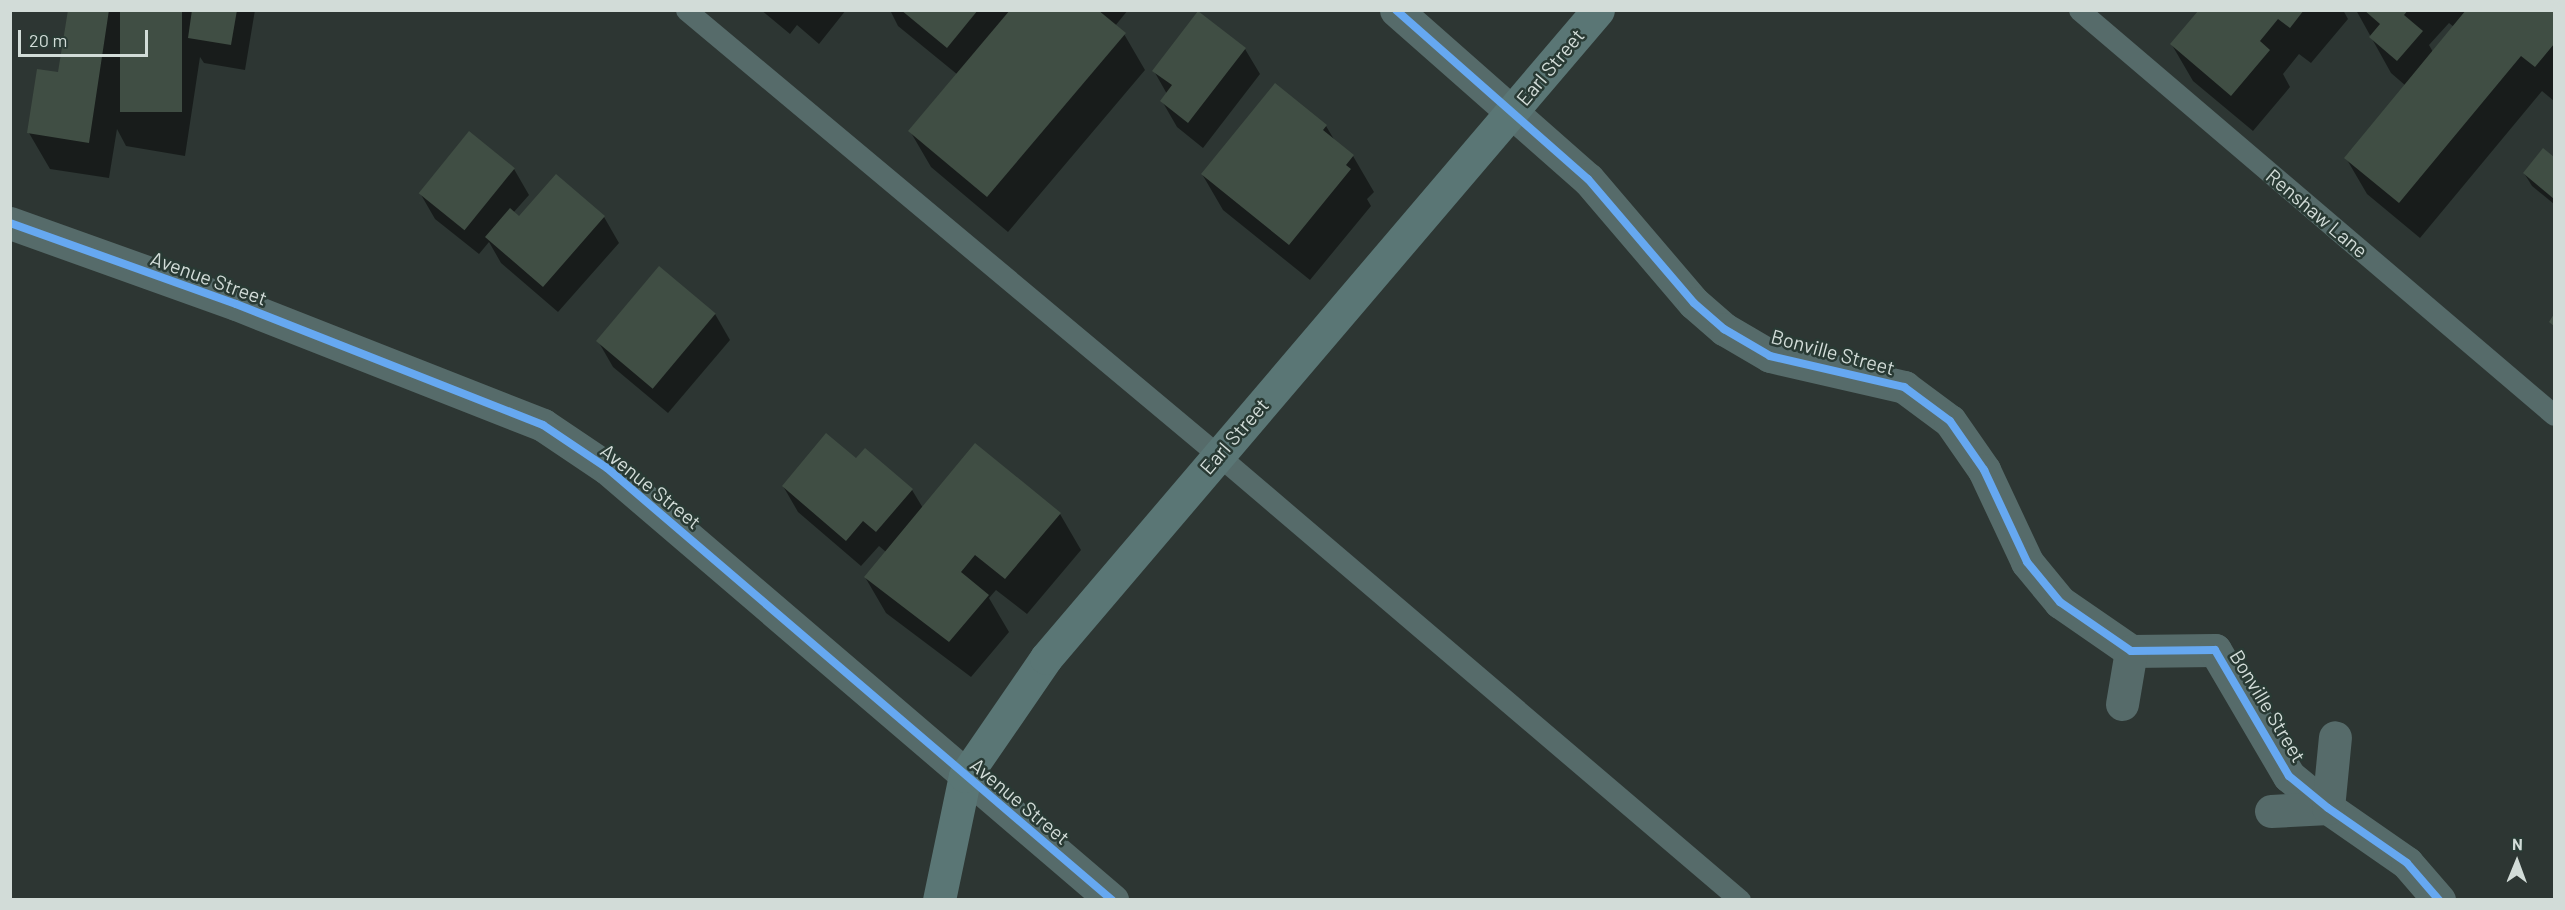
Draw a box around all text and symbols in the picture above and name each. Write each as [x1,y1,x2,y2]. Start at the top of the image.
scale bar [21,18,152,56]
street label: Earl Street [1511,24,1589,110]
text: 20 m [29,29,67,51]
street label: Renshaw Lane [2261,163,2373,263]
street label: Avenue Street [147,246,271,310]
street label: Bonville Street [1769,324,1897,380]
street label: Earl Street [1195,393,1273,479]
street label: Avenue Street [596,438,706,534]
street label: Bonville Street [2225,645,2311,767]
street label: Avenue Street [965,753,1075,849]
north arrow [2487,832,2547,892]
text: N [2512,834,2523,853]

